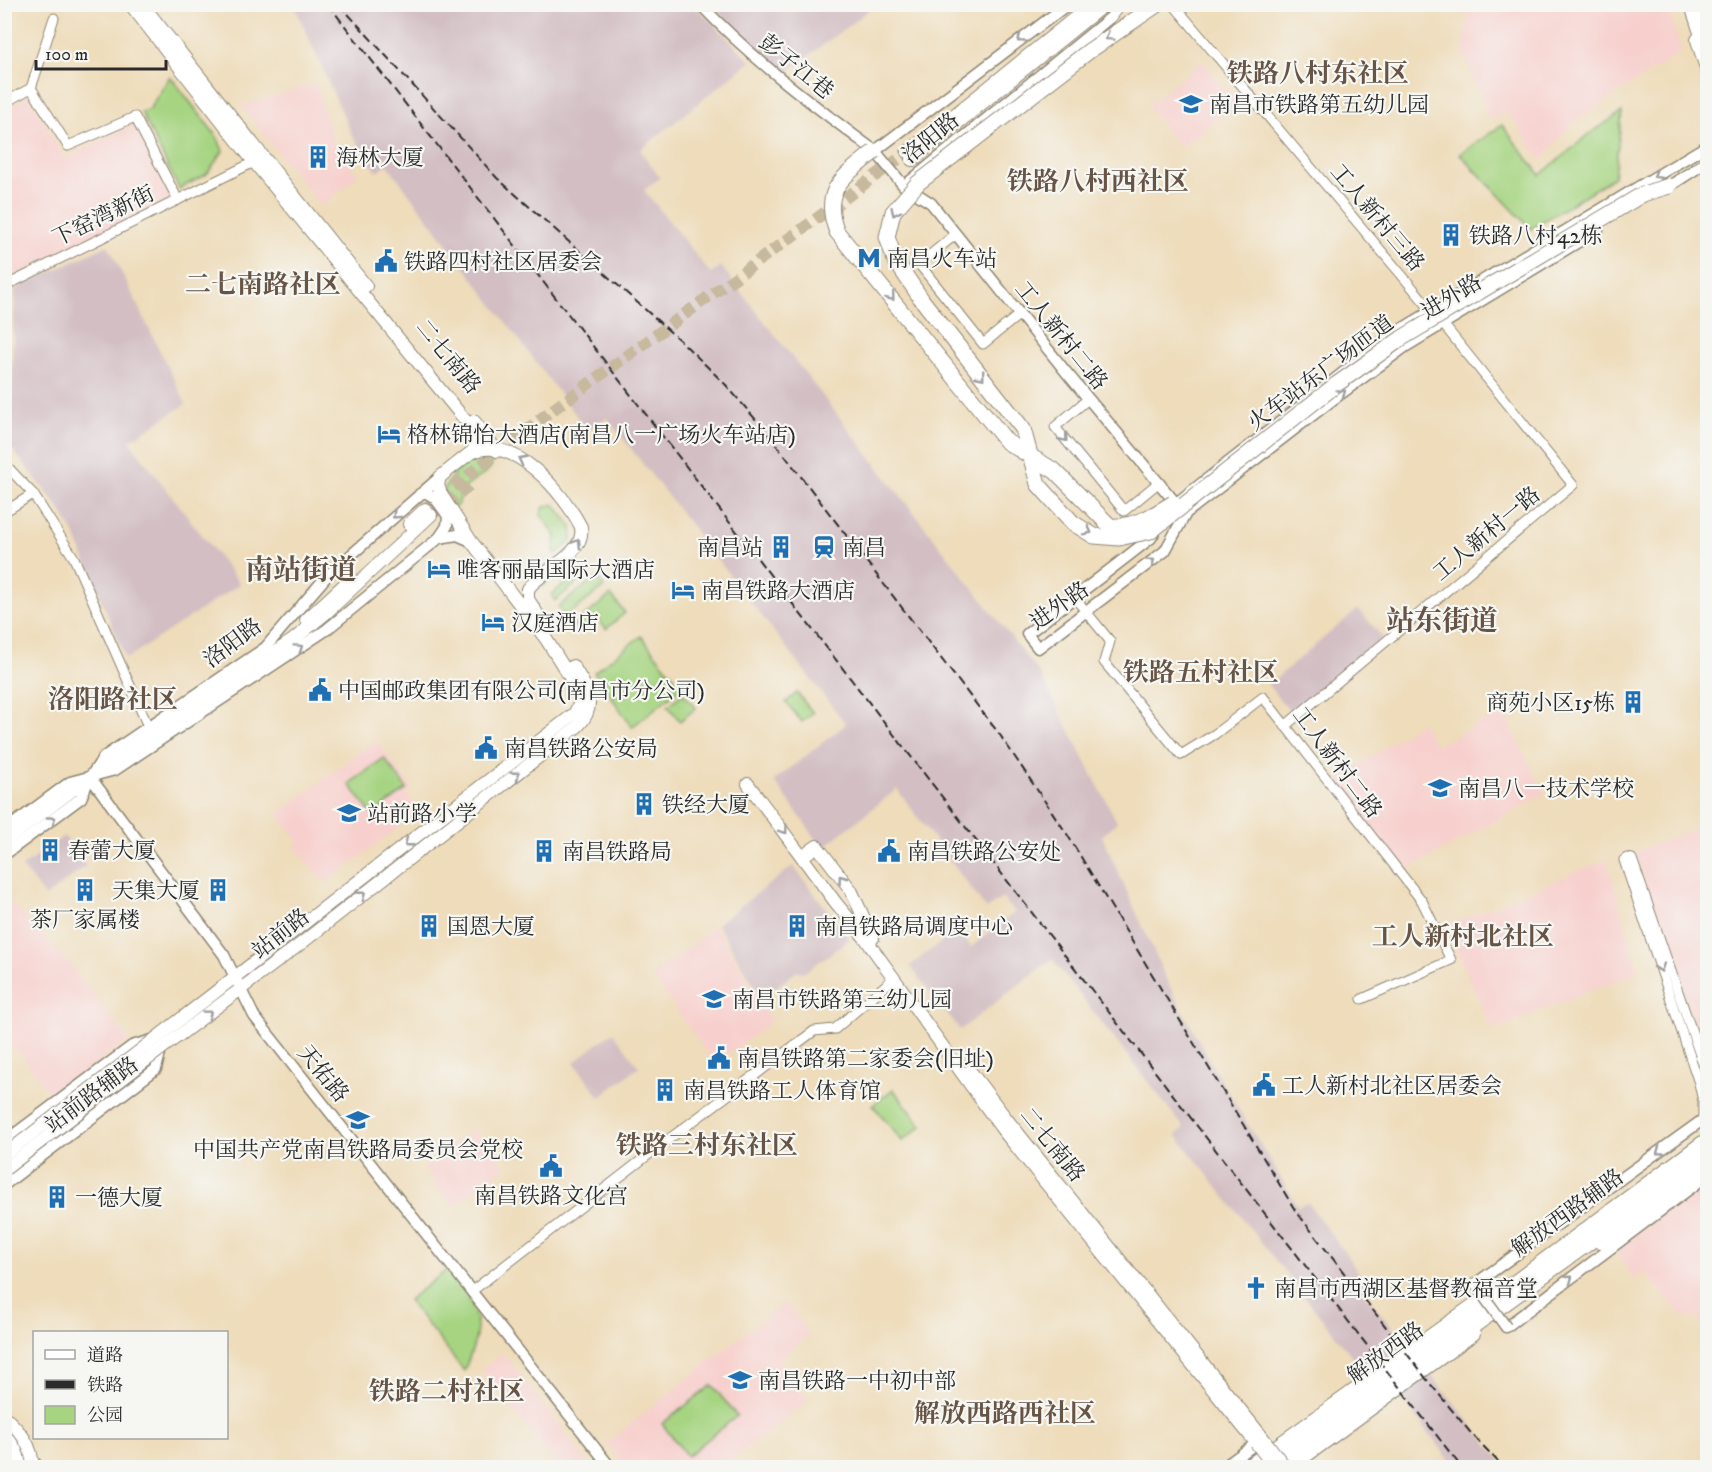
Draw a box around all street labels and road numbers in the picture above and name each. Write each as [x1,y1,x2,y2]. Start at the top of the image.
street label: 彭子江巷 [753,29,839,105]
street label: 洛阳路 [897,107,965,169]
street label: 工人新村三路 [1324,159,1430,277]
street label: 下窑湾新街 [48,180,159,253]
street label: 进外路 [1417,269,1487,326]
street label: 工人新村二路 [1009,276,1113,396]
street label: 火车站东广场匝道 [1242,309,1399,437]
street label: 二七南路 [410,314,486,400]
street label: 工人新村一路 [1428,481,1546,587]
street label: 进外路 [1025,576,1095,636]
street label: 洛阳路 [198,613,267,674]
street label: 工人新村二路 [1286,702,1387,824]
street label: 站前路 [247,903,315,965]
street label: 天佑路 [292,1040,354,1108]
street label: 站前路辅路 [40,1051,144,1139]
street label: 二七南路 [1014,1102,1090,1188]
street label: 解放西路辅路 [1507,1163,1629,1263]
street label: 解放西路 [1342,1316,1429,1390]

